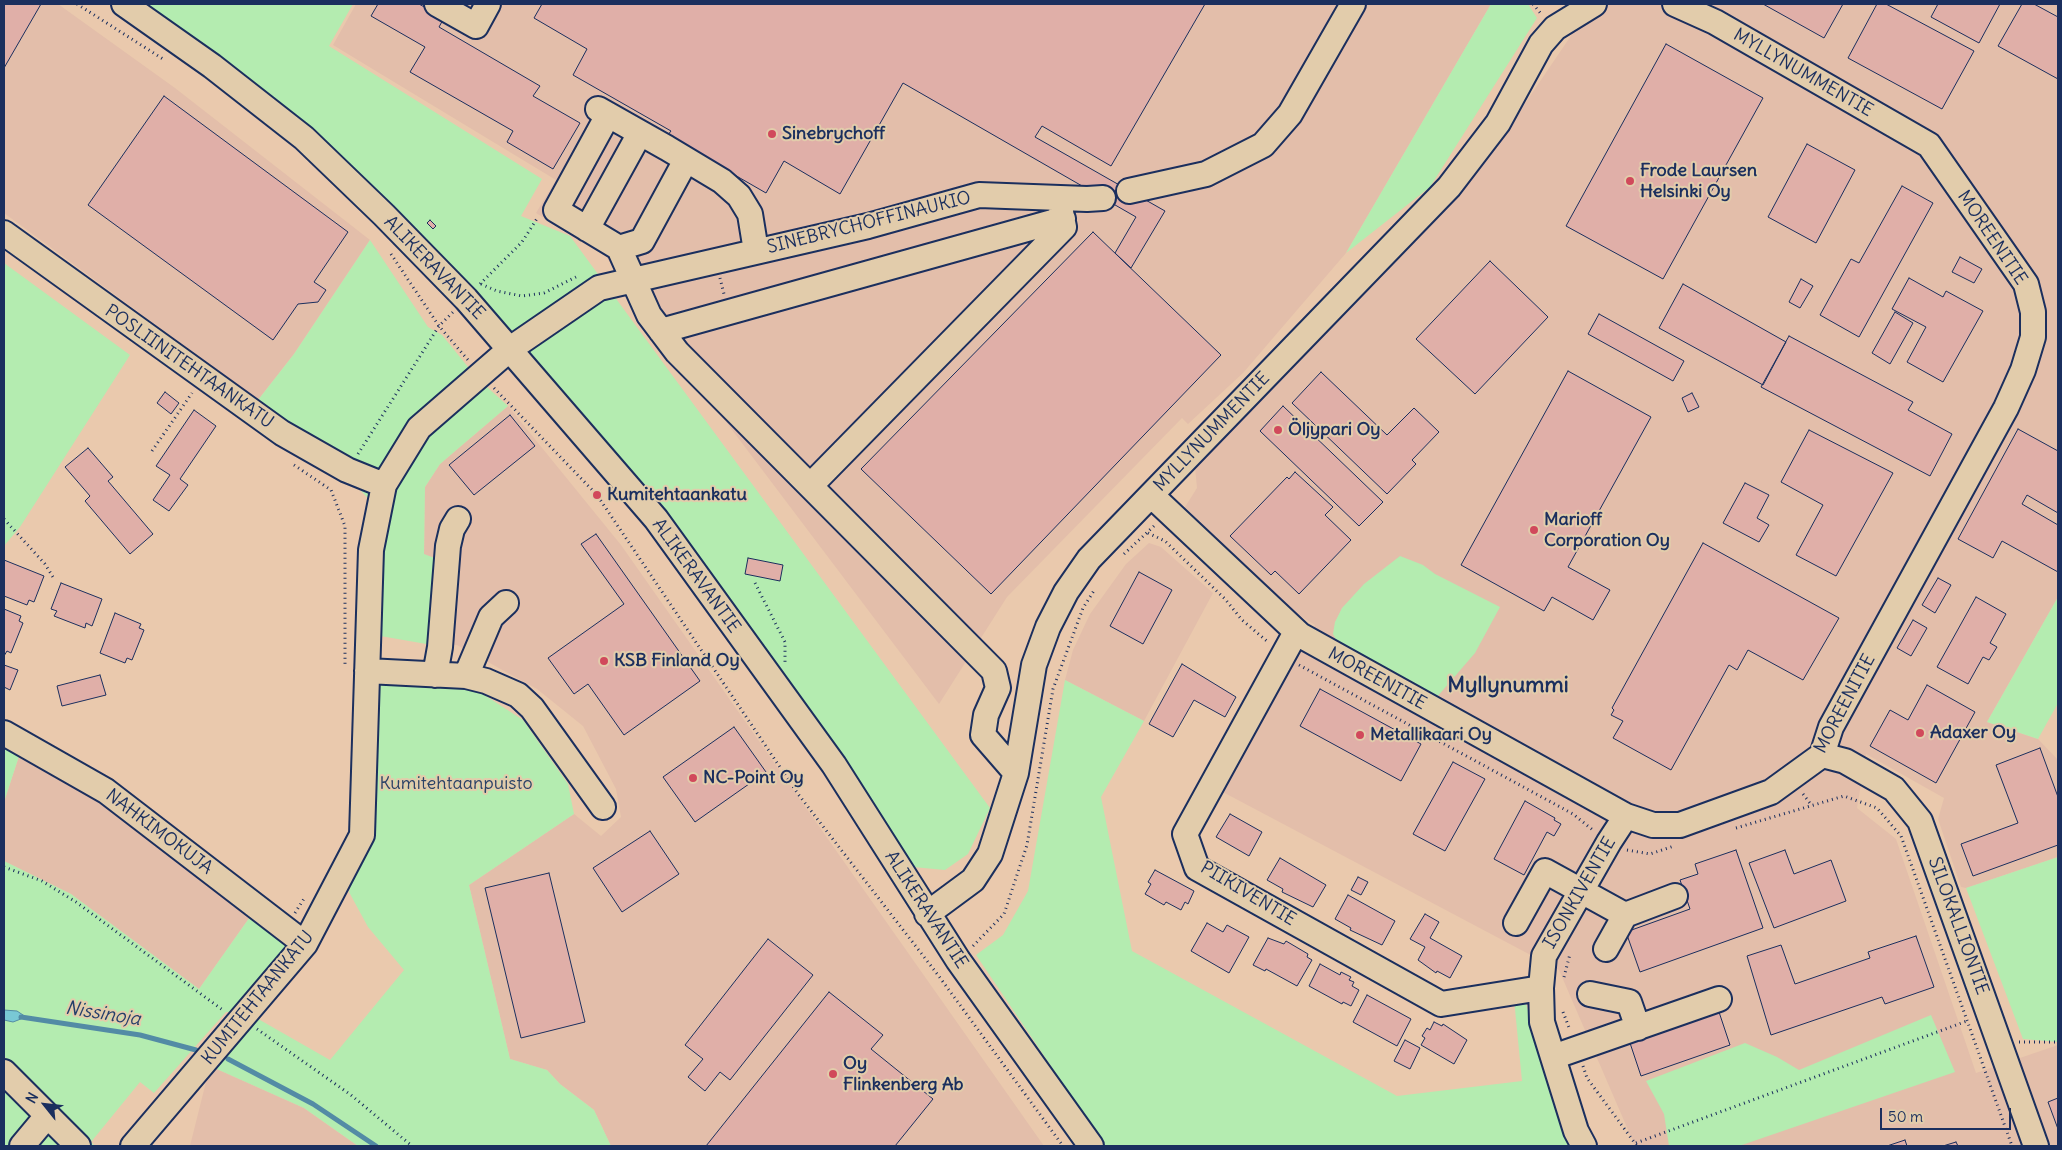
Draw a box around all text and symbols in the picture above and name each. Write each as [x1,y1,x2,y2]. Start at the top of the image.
street label: MYLLYNUMMENTIE [1729,24,1877,122]
place label: Sinebrychoff [782,123,885,145]
marker: Sinebrychoff [766,128,778,140]
place label: Frode Laursen Helsinki Oy [1640,160,1757,202]
marker: Frode Laursen Helsinki Oy [1624,175,1636,187]
street label: SINEBRYCHOFFINAUKIO [765,187,973,259]
street label: MOREENITIE [1953,187,2031,289]
street label: ALIKERAVANTIE [379,212,489,324]
street label: POSLIINITEHTAANKATU [100,300,278,434]
street label: MYLLYNUMMENTIE [1150,368,1274,496]
place label: Öljypari Oy [1288,419,1381,441]
marker: Öljypari Oy [1272,424,1284,436]
place label: Kumitehtaankatu [607,484,747,506]
marker: Kumitehtaankatu [591,489,603,501]
place label: Marioff Corporation Oy [1544,509,1670,552]
street label: ALIKERAVANTIE [647,515,745,637]
marker: Marioff Corporation Oy [1528,524,1540,536]
street label: MOREENITIE [1324,643,1430,715]
place label: KSB Finland Oy [614,650,740,672]
street label: MOREENITIE [1810,651,1880,757]
marker: KSB Finland Oy [598,655,610,667]
district label: Myllynummi [1447,673,1569,699]
place label: Adaxer Oy [1930,722,2016,744]
place label: Metallikaari Oy [1370,724,1492,746]
marker: Adaxer Oy [1914,727,1926,739]
marker: Metallikaari Oy [1354,729,1366,741]
place label: NC-Point Oy [703,767,804,789]
marker: NC-Point Oy [687,772,699,784]
park label: Kumitehtaanpuisto [379,773,533,795]
street label: NAHKIMOKUJA [101,785,217,879]
street label: ISONKIVENTIE [1539,833,1621,953]
street label: ALIKERAVANTIE [880,847,972,973]
street label: SILOKALLIONTIE [1923,854,1993,998]
street label: PIIKIVENTIE [1196,857,1300,931]
street label: KUMITEHTAANKATU [197,927,319,1069]
water label: Nissinoja [64,997,142,1031]
place label: Oy Flinkenberg Ab [843,1053,963,1096]
marker: Oy Flinkenberg Ab [827,1068,839,1080]
north arrow [20,1080,70,1130]
text: N [22,1089,42,1106]
scale bar [1882,1098,2013,1130]
text: 50 m [1888,1107,1923,1126]

